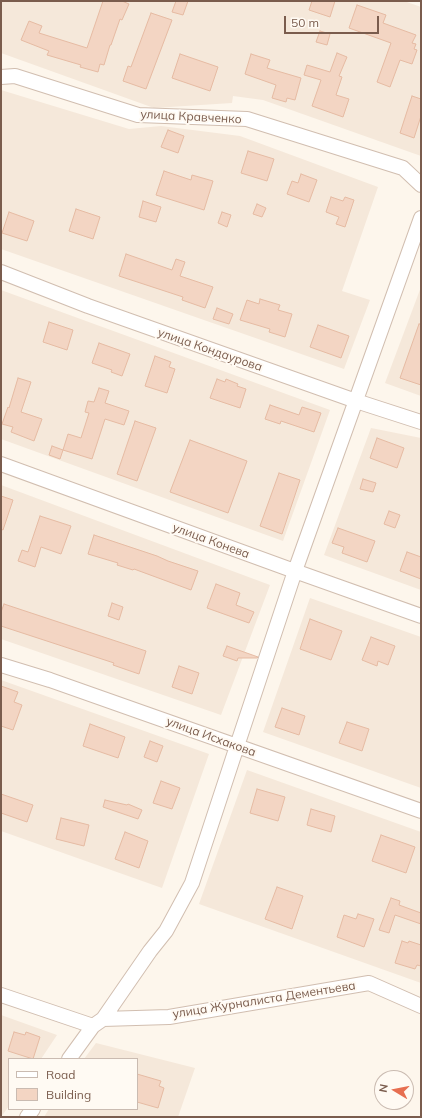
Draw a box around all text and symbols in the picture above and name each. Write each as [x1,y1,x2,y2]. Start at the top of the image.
scale bar [286,8,381,34]
text: 50 m [291,15,319,30]
street label: улица Кравченко [140,107,242,127]
street label: улица Кондаурова [156,325,264,375]
street label: улица Конева [171,520,251,562]
street label: улица Исхакова [164,714,258,760]
street label: улица Журналиста Дементьева [171,978,357,1022]
legend [8,1058,138,1110]
text: Road [46,1067,75,1082]
north arrow [374,1070,414,1110]
text: N [376,1083,391,1093]
text: Building [46,1087,91,1102]

